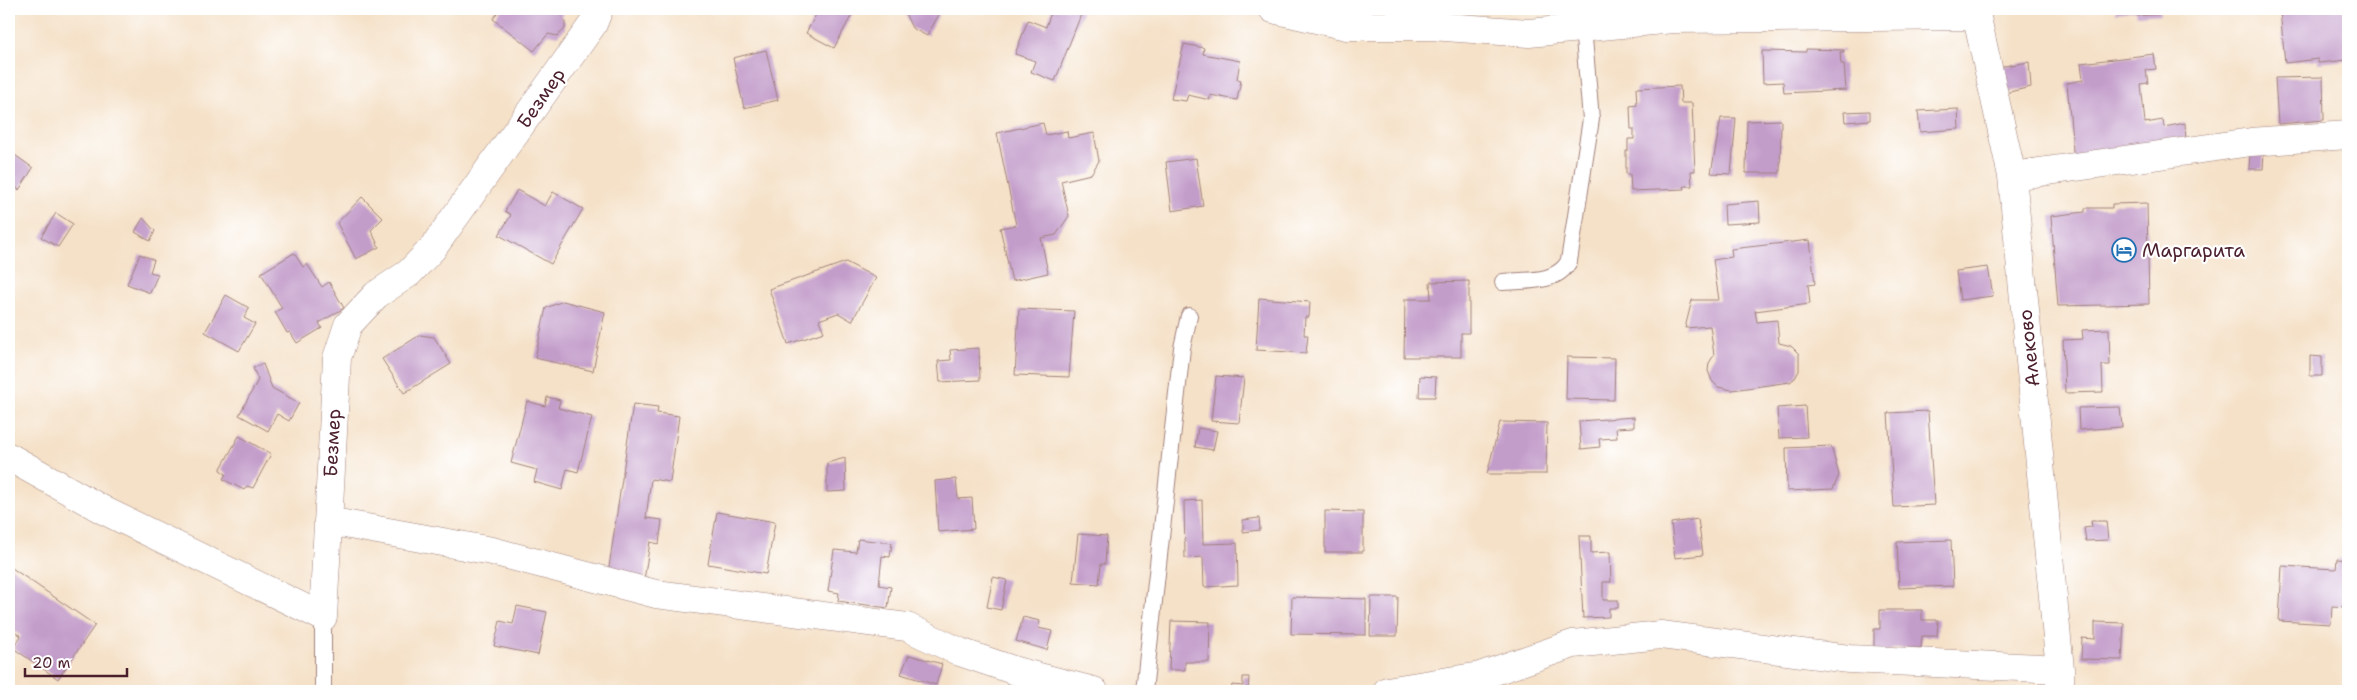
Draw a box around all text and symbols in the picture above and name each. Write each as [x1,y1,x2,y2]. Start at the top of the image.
street label: Безмер [511,63,571,133]
hotel icon: Маргарита [2111,237,2137,263]
place label: Маргарита [2142,238,2245,263]
street label: Алеково [2013,308,2045,388]
street label: Безмер [318,408,346,478]
scale bar [25,645,128,677]
text: 20 m [32,653,71,673]

